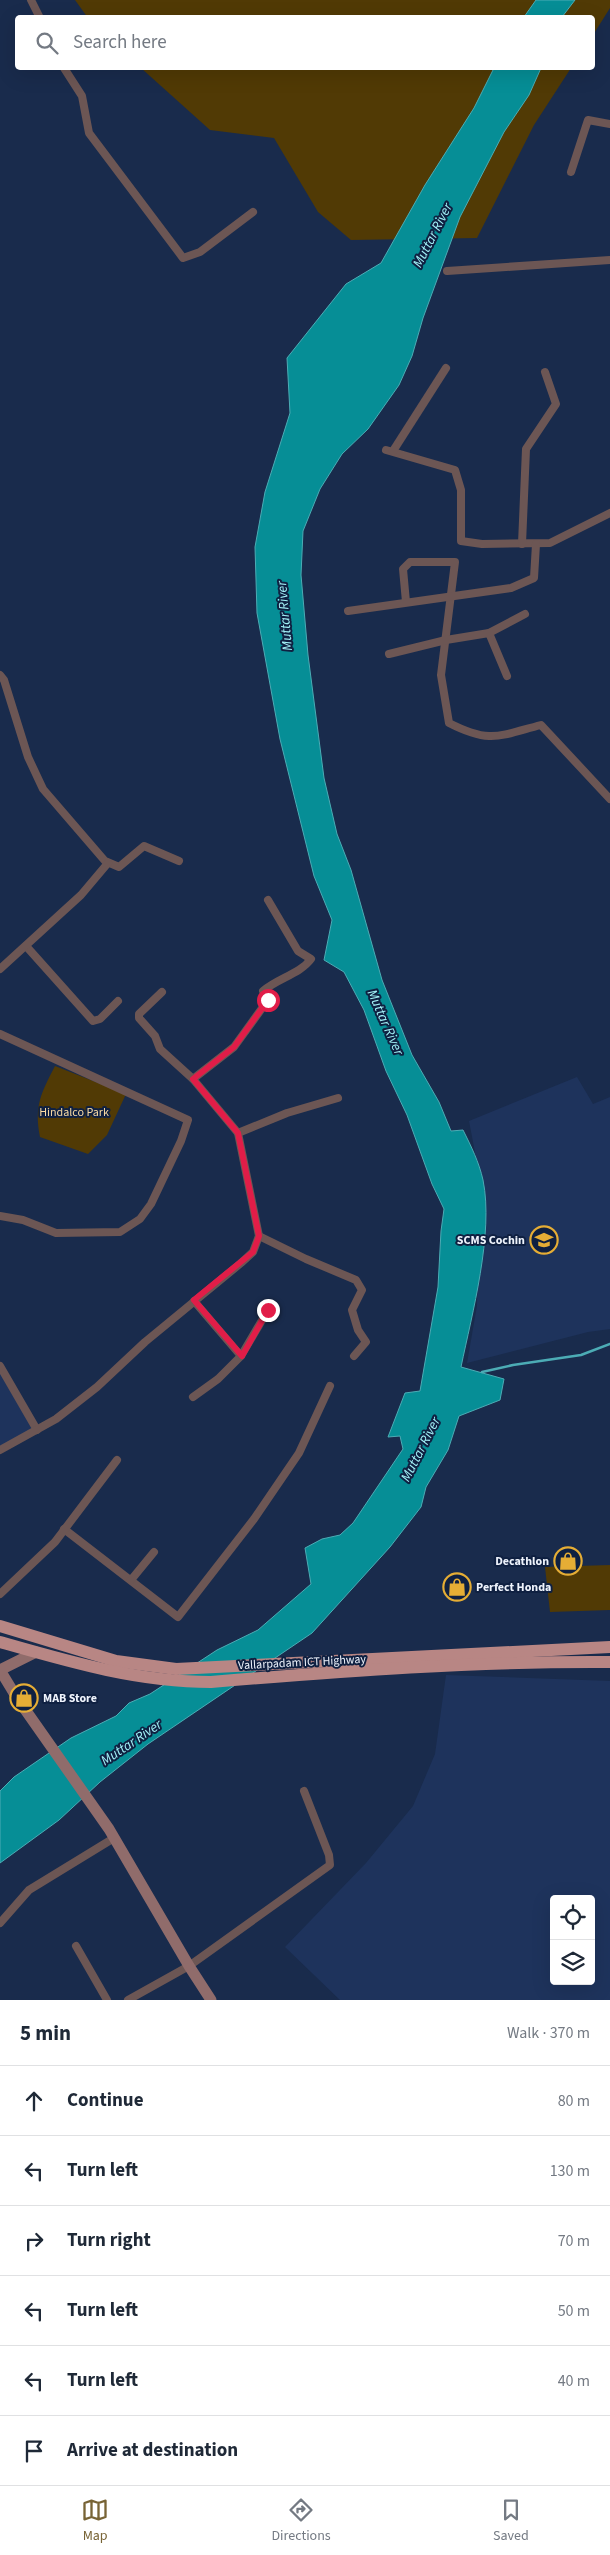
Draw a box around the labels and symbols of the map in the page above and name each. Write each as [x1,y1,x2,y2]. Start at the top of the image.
water label: Muttar River [408,199,458,271]
water label: Muttar River [272,579,298,652]
water label: Muttar River [362,986,409,1060]
route start [257,989,280,1012]
park label: Hindalco Park [39,1104,109,1121]
school or university icon: SCMS Cochin [529,1225,559,1255]
place label: SCMS Cochin [457,1232,525,1249]
route end [257,1299,280,1322]
water label: Muttar River [396,1413,446,1485]
shop icon: Decathlon [553,1546,583,1576]
place label: Decathlon [495,1553,549,1570]
shop icon: Perfect Honda [442,1572,472,1602]
place label: Perfect Honda [476,1579,551,1596]
street label: Vallarpadam ICT Highway [238,1651,367,1674]
shop icon: MAB Store [9,1683,39,1713]
place label: MAB Store [43,1690,97,1707]
water label: Muttar River [97,1714,167,1771]

